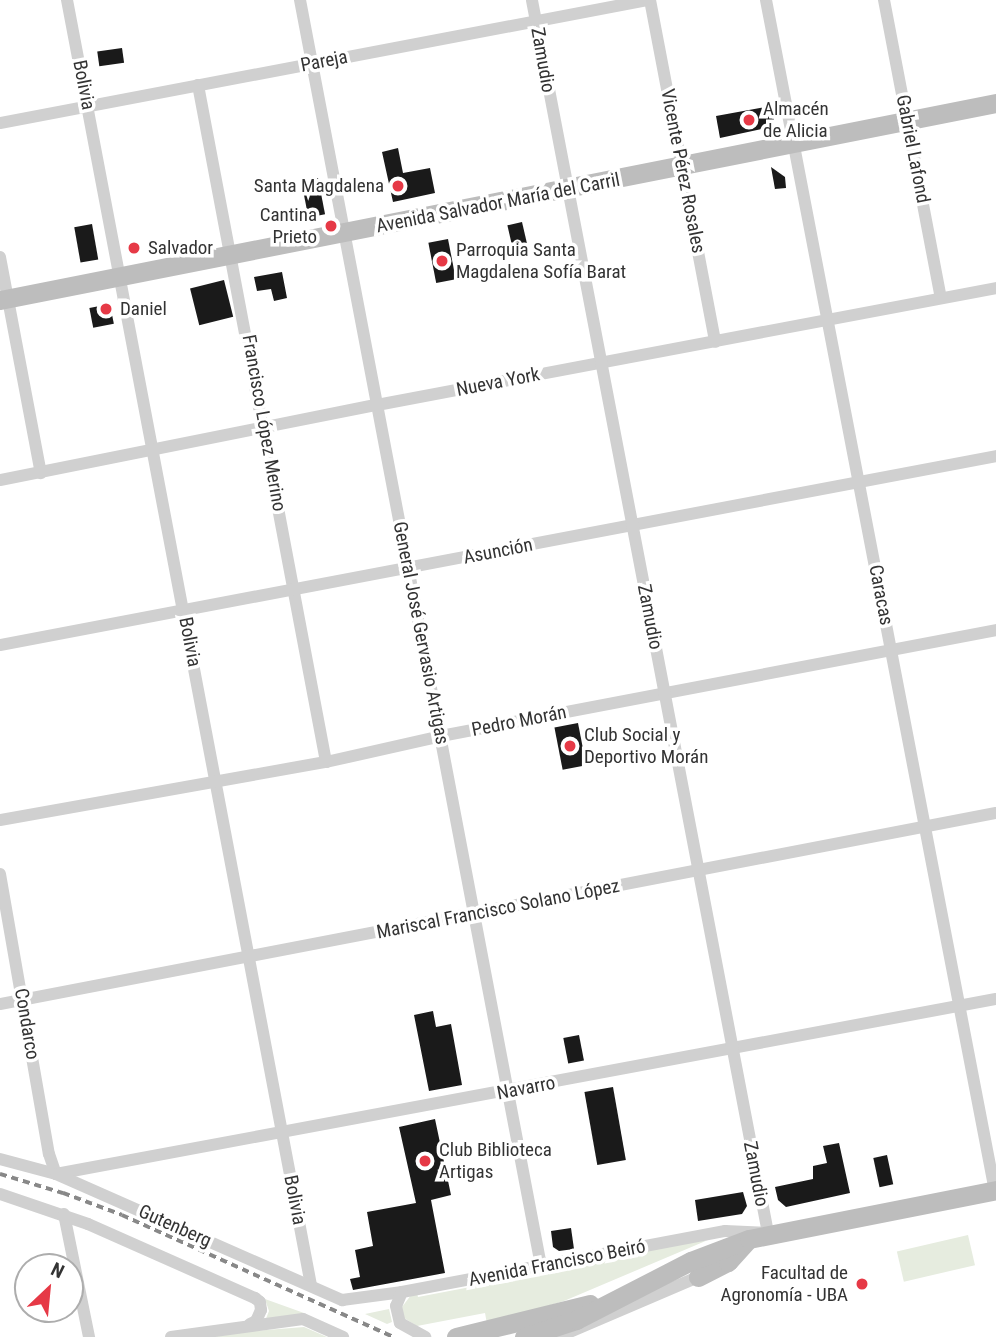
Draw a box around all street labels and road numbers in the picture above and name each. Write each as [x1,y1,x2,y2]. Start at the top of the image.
street label: Zamudio [526,26,560,94]
street label: Pareja [299,45,349,77]
street label: Bolivia [68,58,100,112]
street label: Vicente Pérez Rosales [656,87,710,255]
street label: Gabriel Lafond [891,93,935,205]
street label: Avenida Salvador María del Carril [374,168,622,238]
street label: Francisco López Merino [237,333,291,513]
street label: Nueva York [454,363,542,401]
street label: General José Gervasio Artigas [388,520,454,746]
street label: Asunción [462,533,534,569]
street label: Caracas [864,563,898,627]
street label: Zamudio [633,583,667,651]
street label: Bolivia [174,615,206,669]
street label: Pedro Morán [470,701,568,741]
street label: Mariscal Francisco Solano López [375,874,621,944]
street label: Condarco [10,987,44,1061]
street label: Navarro [495,1071,557,1105]
street label: Zamudio [739,1140,773,1208]
street label: Bolivia [279,1173,311,1227]
street label: Gutenberg [135,1200,215,1252]
street label: Avenida Francisco Beiró [467,1235,647,1291]

